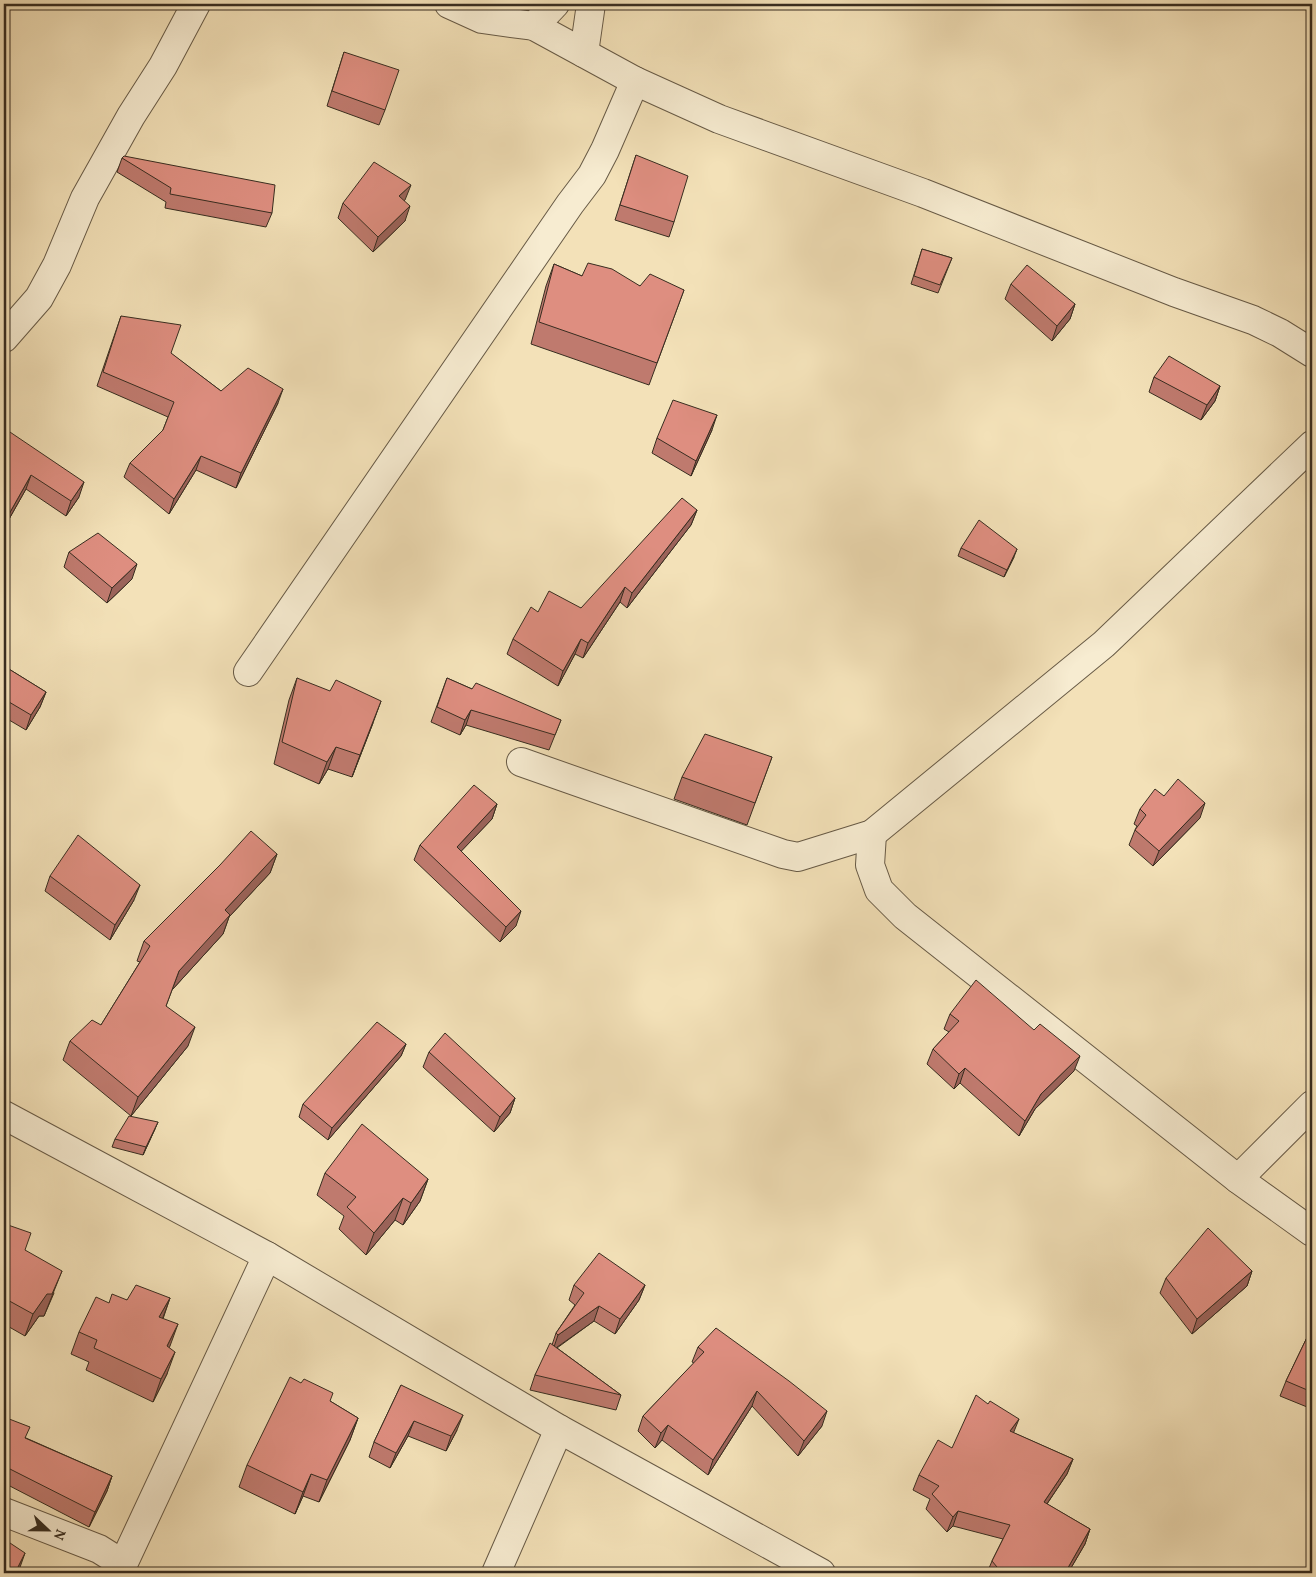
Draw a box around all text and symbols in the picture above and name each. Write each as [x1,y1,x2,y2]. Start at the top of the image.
north arrow [22,1504,72,1554]
text: N [48,1526,69,1543]

